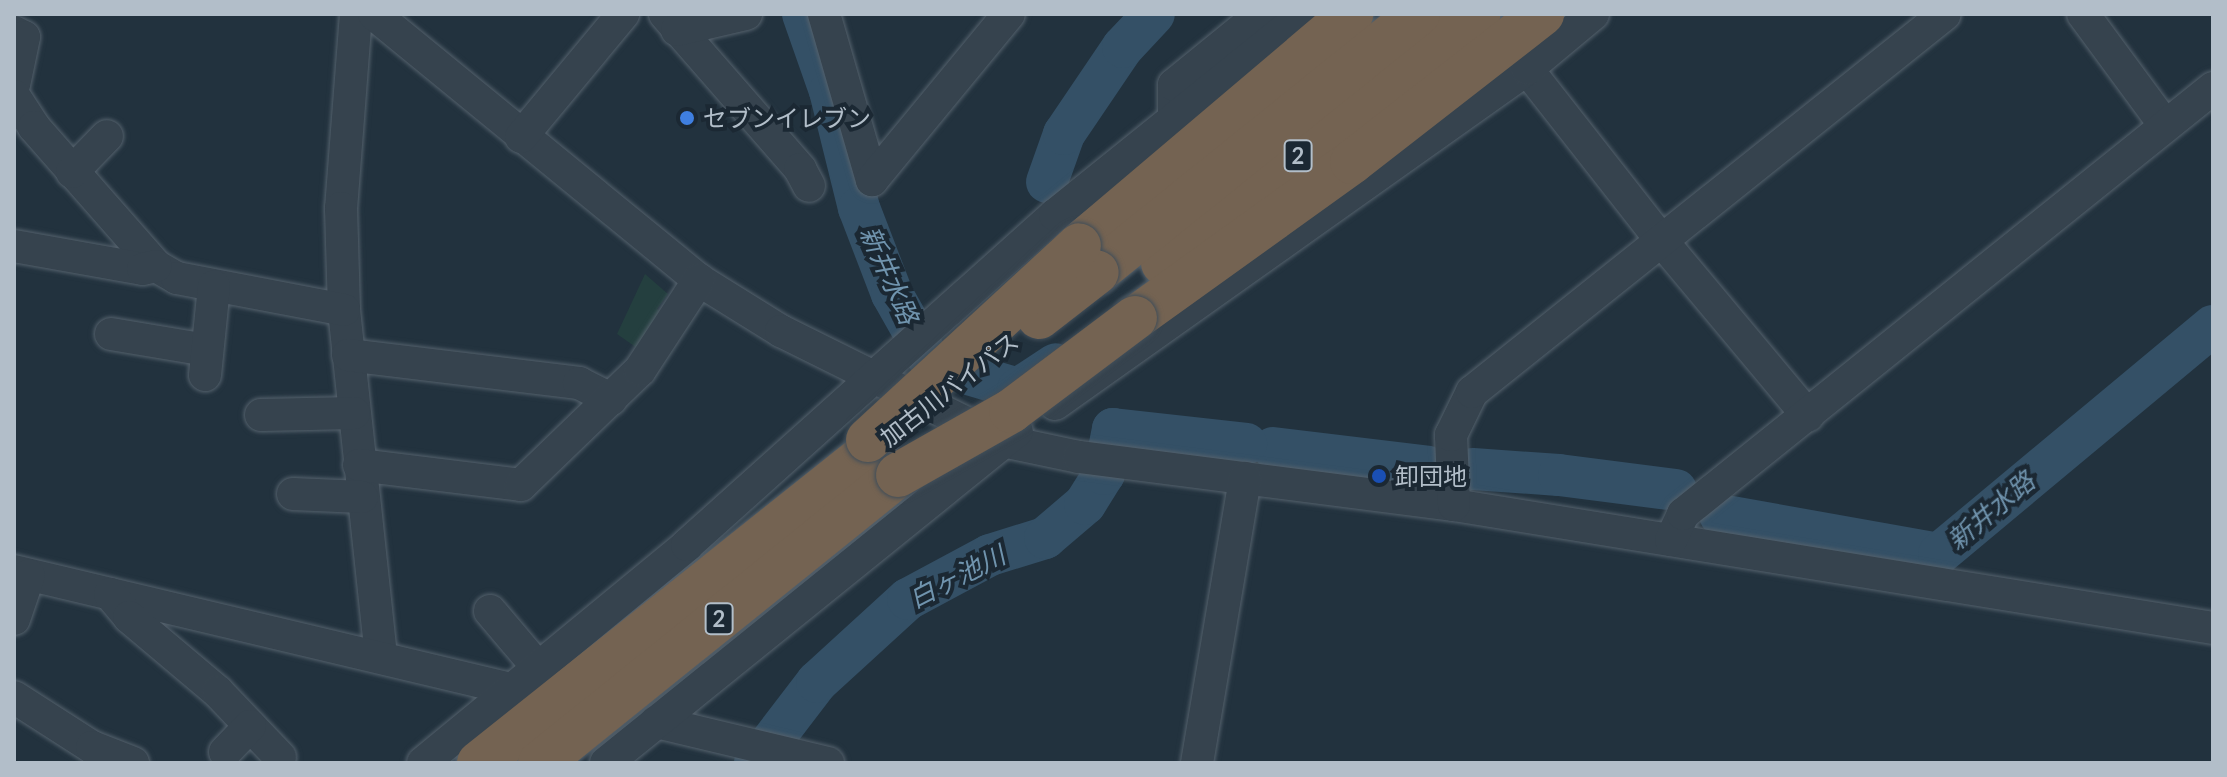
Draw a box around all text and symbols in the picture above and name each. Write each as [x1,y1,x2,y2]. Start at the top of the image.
place label: セブンイレブン [703,104,871,132]
marker: セブンイレブン [678,109,696,127]
road number: 2 [1282,138,1314,174]
water label: 新井水路 [854,221,924,329]
street label: 加古川バイパス [874,326,1024,452]
place label: 卸団地 [1395,462,1467,490]
water label: 新井水路 [1941,466,2041,556]
marker: 卸団地 [1370,467,1388,485]
water label: 白ヶ池川 [904,539,1010,615]
road number: 2 [703,601,735,637]

